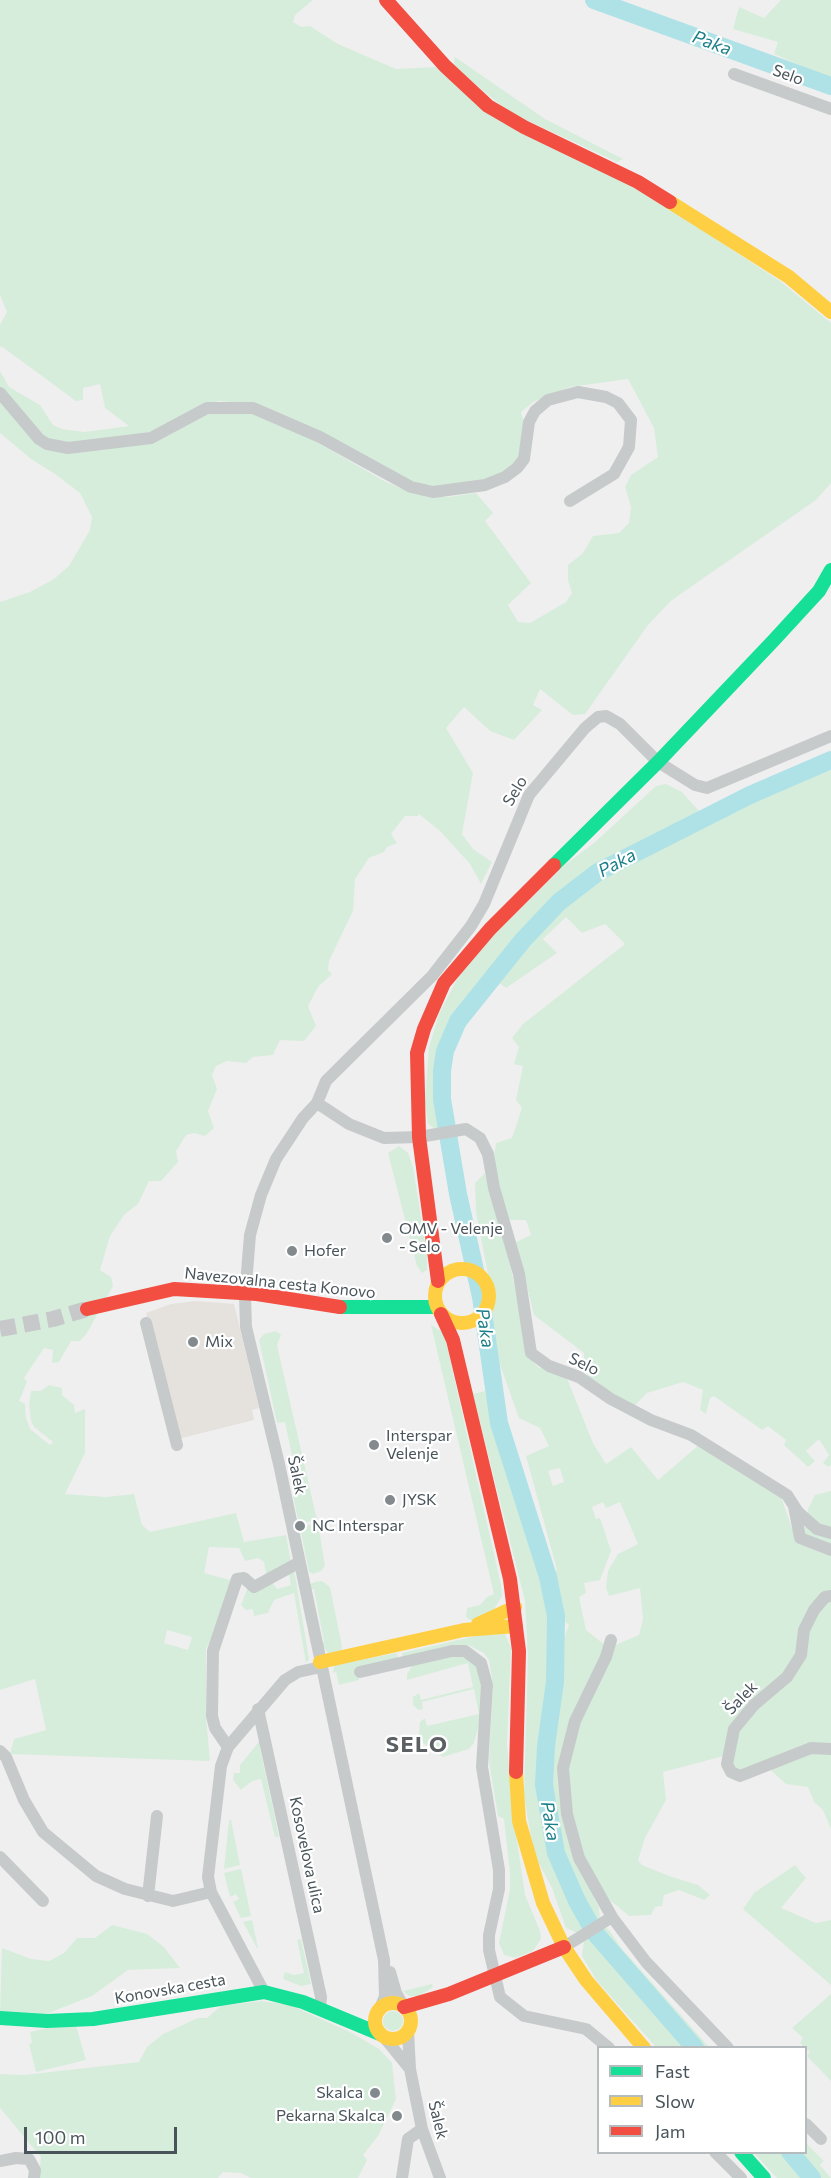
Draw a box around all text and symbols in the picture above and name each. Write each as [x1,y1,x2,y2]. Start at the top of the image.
water label: Paka [690,26,734,60]
street label: Selo [770,61,806,89]
street label: Selo [499,773,531,809]
water label: Paka [594,844,640,882]
place label: OMV - Velenje - Selo [399,1219,503,1257]
marker: OMV - Velenje - Selo [380,1231,394,1245]
place label: Hofer [304,1241,346,1261]
marker: Hofer [285,1244,299,1258]
street label: Navezovalna cesta Konovo [183,1263,377,1303]
water label: Paka [471,1307,499,1349]
place label: Mix [205,1332,233,1352]
marker: Mix [186,1335,200,1349]
street label: Selo [566,1348,602,1380]
place label: Interspar Velenje [386,1426,452,1464]
marker: Interspar Velenje [367,1438,381,1452]
street label: Šalek [284,1454,310,1496]
place label: JYSK [402,1490,437,1510]
marker: JYSK [383,1493,397,1507]
place label: NC Interspar [312,1516,404,1536]
marker: NC Interspar [293,1519,307,1533]
street label: Šalek [721,1677,761,1719]
district label: SELO [386,1732,448,1758]
street label: Kosovelova ulica [285,1795,329,1915]
water label: Paka [536,1800,564,1842]
street label: Konovska cesta [113,1970,227,2008]
legend [597,2046,807,2154]
text: Fast [655,2060,690,2082]
place label: Skalca [316,2083,363,2103]
marker: Skalca [368,2086,382,2100]
text: Slow [655,2090,695,2112]
street label: Šalek [424,2099,452,2141]
place label: Pekarna Skalca [276,2106,385,2126]
marker: Pekarna Skalca [390,2109,404,2123]
scale bar [27,2115,180,2153]
text: Jam [655,2120,685,2142]
text: 100 m [35,2126,85,2148]

